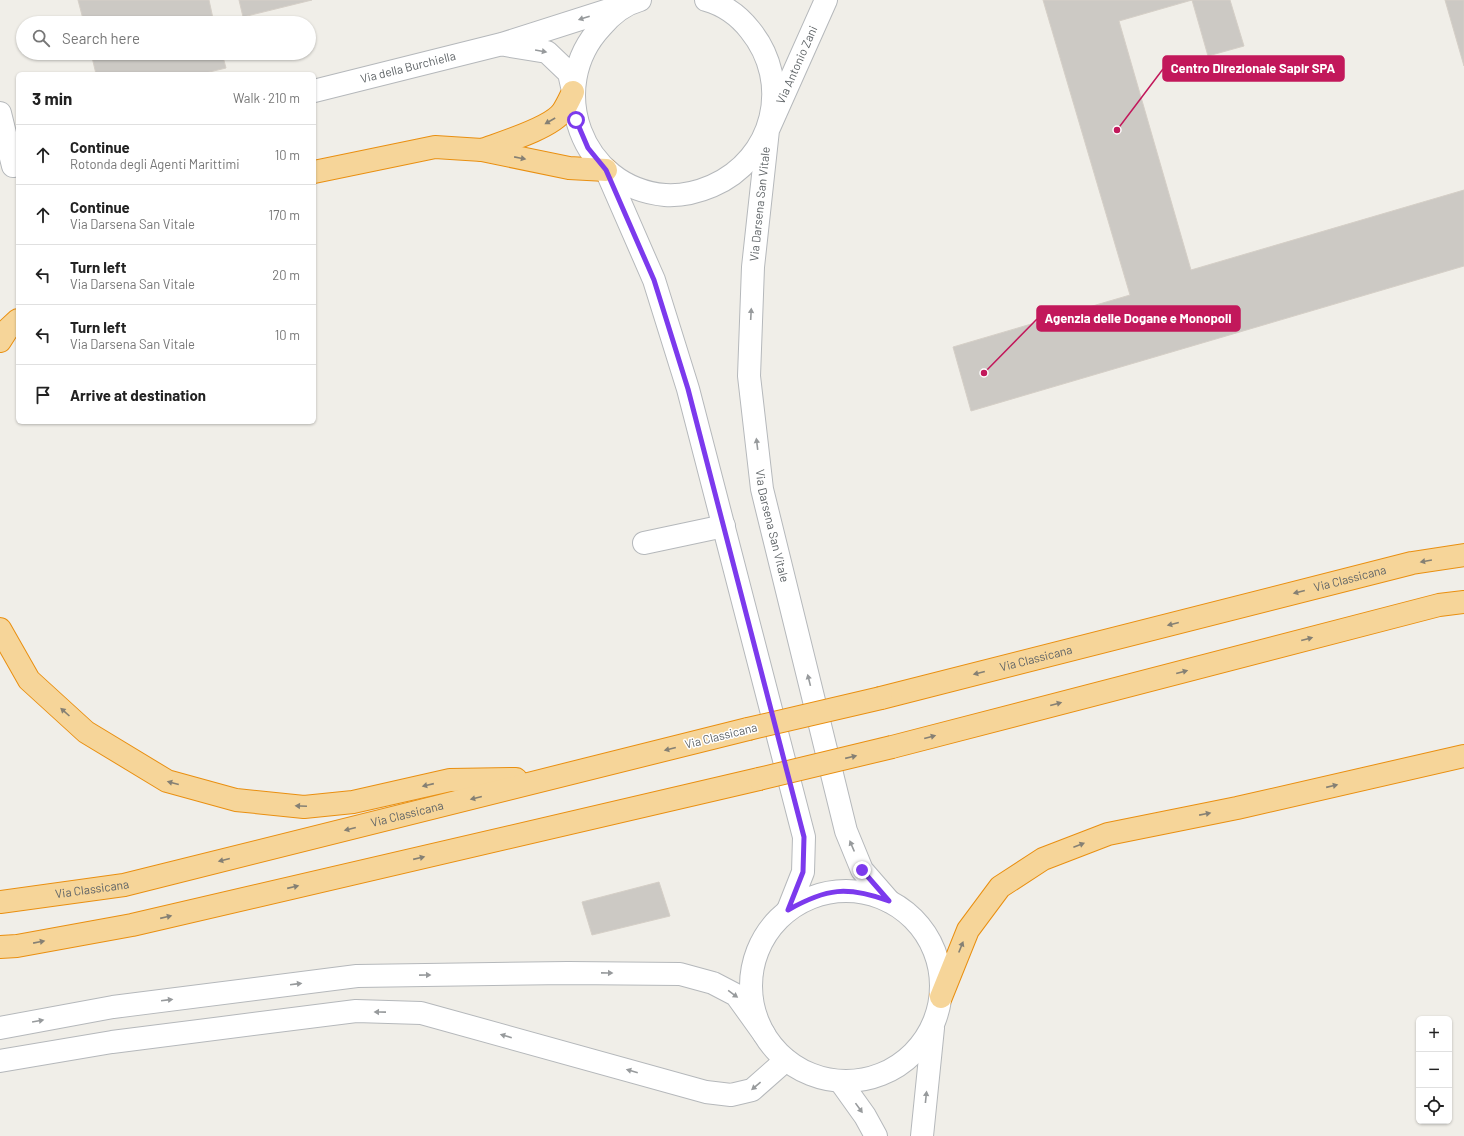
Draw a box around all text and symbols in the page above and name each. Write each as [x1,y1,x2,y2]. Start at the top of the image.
one-way arrow [578,15,590,21]
search box [16,16,316,60]
street label: Via Antonio Zani [773,23,820,106]
icon: search [30,27,52,49]
text: Search here [62,29,140,47]
street label: Via della Burchiella [359,48,457,85]
one-way arrow [534,48,547,54]
callout: Centro Direzionale Sapir SPA [1163,56,1344,81]
text: Centro Direzionale Sapir SPA [1171,60,1336,76]
text: 3 min [32,88,72,108]
text: Walk · 210 m [233,90,300,106]
route start [567,111,585,129]
one-way arrow [544,118,556,125]
text: Continue [70,138,130,156]
icon: ahead [32,144,54,166]
street label: Via Darsena San Vitale [746,146,772,262]
text: 10 m [275,147,300,163]
one-way arrow [514,155,526,161]
text: Rotonda degli Agenti Marittimi [70,156,240,172]
text: Continue [70,198,130,216]
icon: ahead [32,204,54,226]
text: 170 m [269,207,300,223]
text: Via Darsena San Vitale [70,216,195,232]
text: Turn left [70,258,126,276]
icon: left [32,264,54,286]
text: 20 m [272,267,300,283]
text: Via Darsena San Vitale [70,276,195,292]
callout: Agenzia delle Dogane e Monopoli [1037,306,1240,331]
one-way arrow [748,308,755,320]
text: Agenzia delle Dogane e Monopoli [1045,310,1231,326]
text: Turn left [70,318,126,336]
icon: left [32,324,54,346]
text: 10 m [275,327,300,343]
text: Via Darsena San Vitale [70,336,195,352]
icon: arrive [32,384,54,406]
text: Arrive at destination [70,386,206,404]
one-way arrow [754,438,760,450]
street label: Via Darsena San Vitale [754,468,793,583]
one-way arrow [1419,558,1432,564]
street label: Via Classicana [1312,562,1388,594]
one-way arrow [1293,589,1305,595]
one-way arrow [1167,621,1179,627]
one-way arrow [1302,636,1314,642]
street label: Via Classicana [998,642,1074,674]
one-way arrow [1175,668,1188,674]
one-way arrow [973,670,985,676]
one-way arrow [806,673,812,685]
one-way arrow [1049,701,1062,707]
one-way arrow [60,708,70,717]
street label: Via Classicana [683,719,758,751]
one-way arrow [924,734,936,740]
one-way arrow [664,746,676,752]
one-way arrow [845,753,857,759]
one-way arrow [167,780,179,786]
one-way arrow [422,782,434,788]
one-way arrow [1326,783,1338,789]
one-way arrow [470,795,482,801]
street label: Via Classicana [369,797,445,829]
one-way arrow [294,803,307,809]
one-way arrow [1199,811,1211,817]
one-way arrow [344,826,356,832]
one-way arrow [849,840,856,852]
one-way arrow [1074,841,1086,847]
one-way arrow [413,854,426,860]
one-way arrow [217,857,229,863]
route end [853,861,871,879]
street label: Via Classicana [54,876,130,900]
one-way arrow [287,884,299,890]
one-way arrow [160,913,172,919]
one-way arrow [32,939,45,945]
one-way arrow [958,941,964,953]
one-way arrow [601,970,614,976]
one-way arrow [419,972,432,978]
one-way arrow [290,981,302,987]
one-way arrow [727,990,738,998]
one-way arrow [161,997,173,1004]
one-way arrow [373,1009,386,1015]
map controls [1416,1016,1452,1124]
button: + [1416,1016,1452,1052]
one-way arrow [32,1018,44,1024]
one-way arrow [500,1033,513,1039]
button: − [1416,1052,1452,1088]
one-way arrow [625,1068,637,1074]
one-way arrow [751,1081,762,1090]
button: locate [1416,1088,1452,1124]
one-way arrow [923,1091,929,1103]
one-way arrow [855,1103,863,1113]

